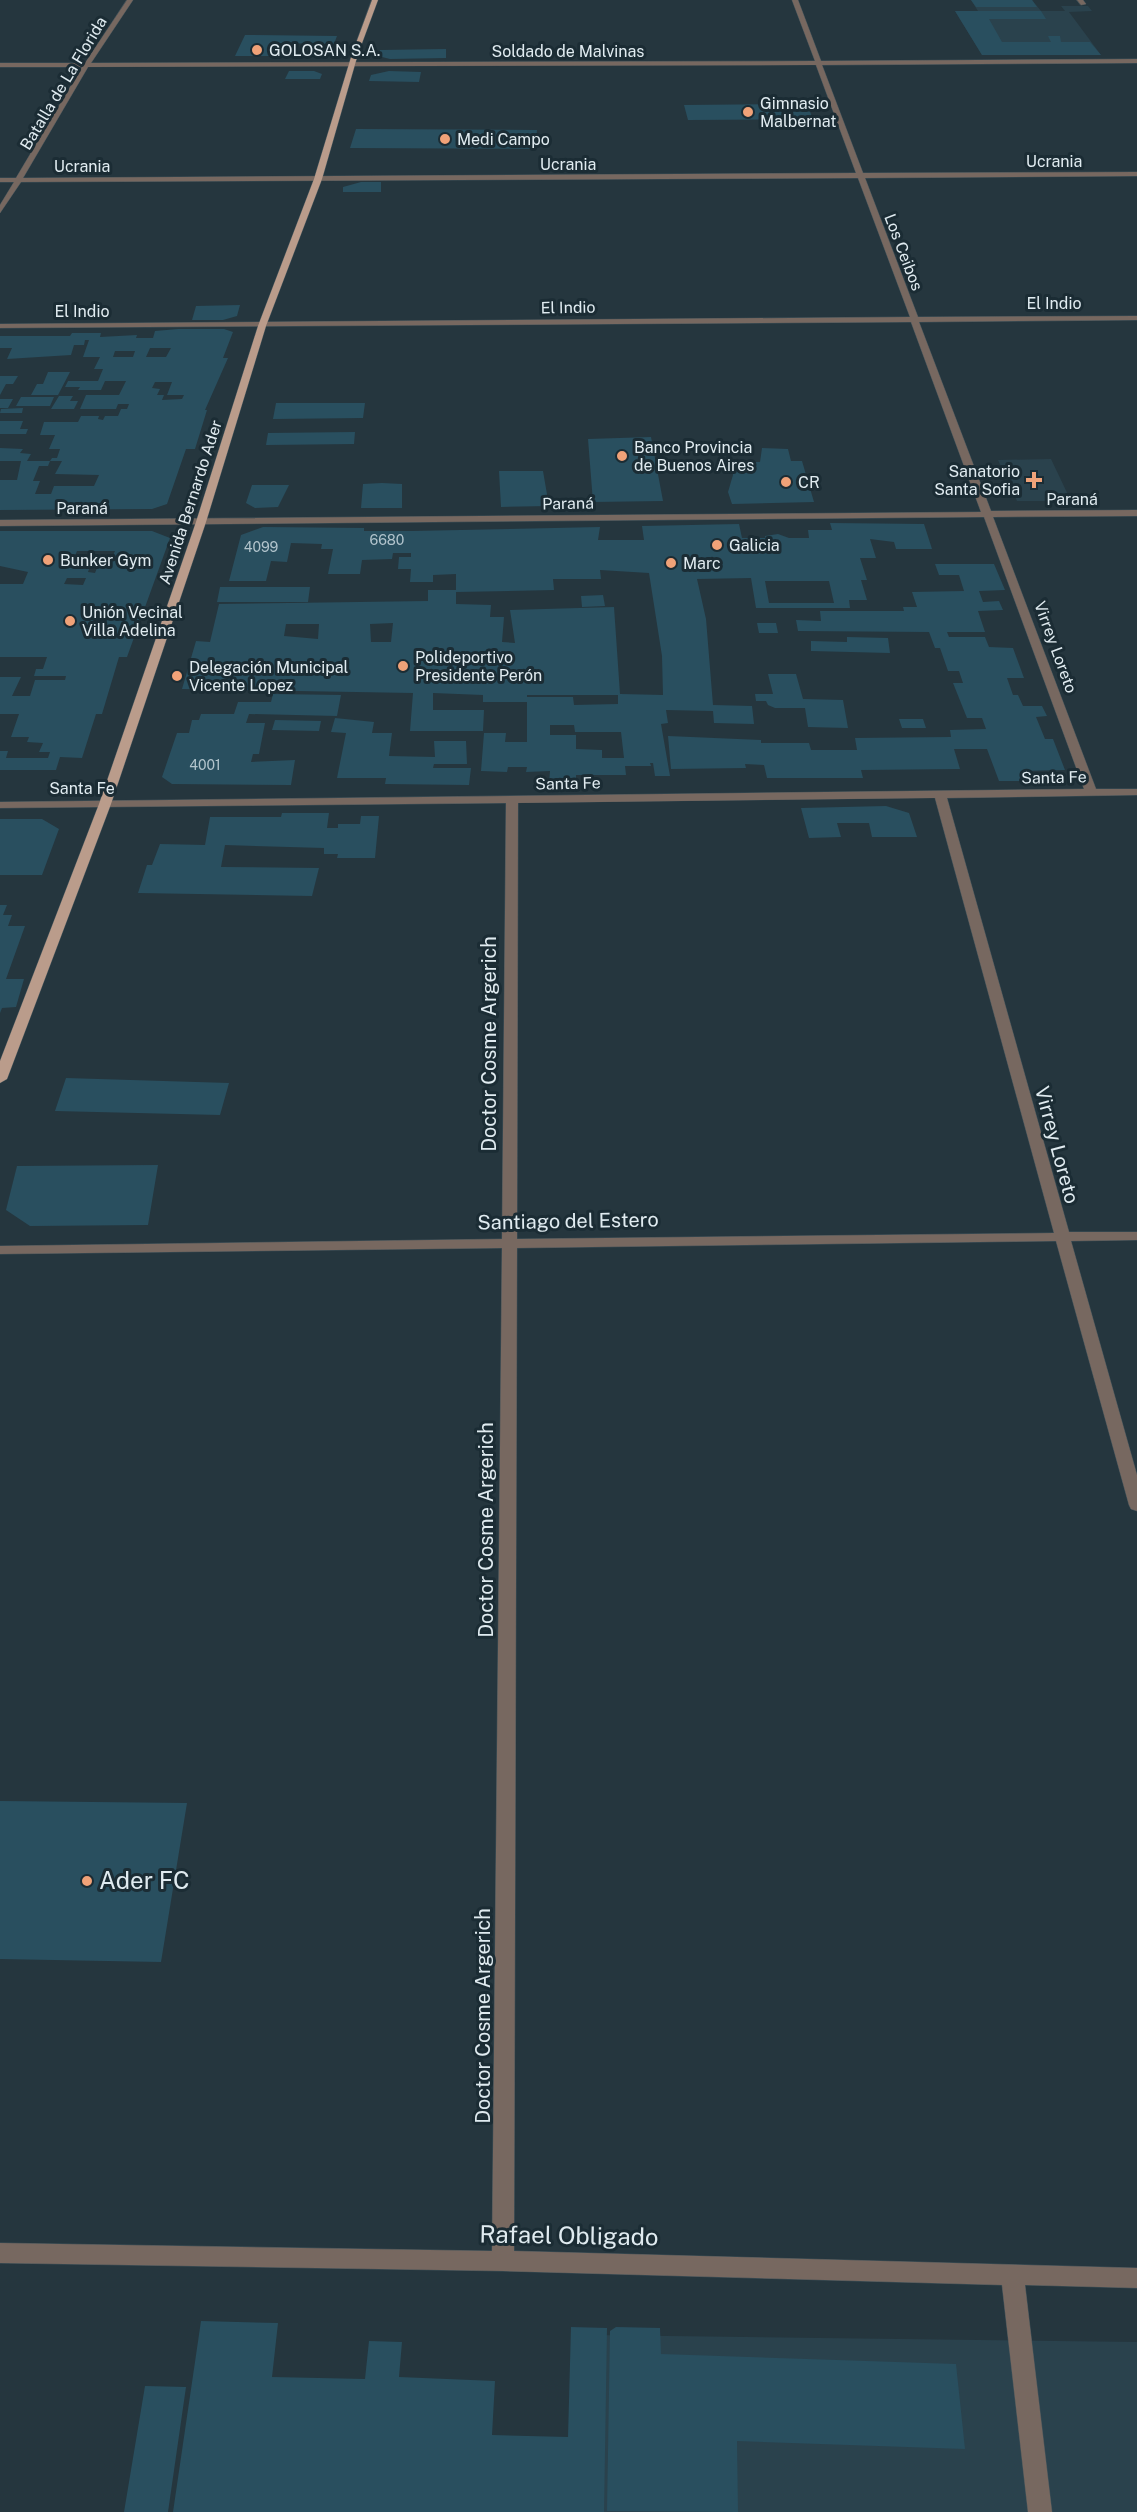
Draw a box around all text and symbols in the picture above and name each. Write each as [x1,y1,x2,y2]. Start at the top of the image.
street label: Batalla de La Florida [16,13,111,153]
place label: GOLOSAN S.A. [269,41,380,60]
street label: Soldado de Malvinas [492,42,644,61]
marker: GOLOSAN S.A. [250,43,264,57]
place label: Gimnasio Malbernat [760,94,837,131]
marker: Gimnasio Malbernat [741,105,755,119]
place label: Medi Campo [457,130,550,149]
marker: Medi Campo [438,132,452,146]
street label: Ucrania [1026,152,1082,171]
street label: Ucrania [540,155,596,174]
street label: Ucrania [54,157,110,176]
street label: Los Ceibos [880,211,927,293]
street label: El Indio [1027,294,1081,313]
street label: El Indio [540,298,596,317]
street label: El Indio [55,302,109,321]
street label: Avenida Bernardo Ader [155,418,226,587]
place label: Banco Provincia de Buenos Aires [634,438,754,475]
marker: Banco Provincia de Buenos Aires [615,449,629,463]
place label: Sanatorio Santa Sofia [934,462,1020,499]
marker: Sanatorio Santa Sofia [1025,471,1043,489]
place label: CR [798,473,820,492]
marker: CR [779,475,793,489]
street label: Paraná [1046,490,1098,509]
street label: Paraná [542,494,594,513]
street label: Paraná [56,499,108,518]
house number: 6680 [370,532,404,548]
place label: Galicia [729,536,780,555]
marker: Galicia [710,538,724,552]
house number: 4099 [244,539,279,555]
place label: Bunker Gym [60,551,151,570]
marker: Bunker Gym [41,553,55,567]
place label: Marc [683,554,721,573]
marker: Marc [664,556,678,570]
street label: Virrey Loreto [1030,599,1081,696]
place label: Unión Vecinal Villa Adelina [82,603,183,640]
marker: Unión Vecinal Villa Adelina [63,614,77,628]
place label: Polideportivo Presidente Perón [415,648,542,685]
place label: Delegación Municipal Vicente Lopez [189,658,349,695]
marker: Polideportivo Presidente Perón [396,659,410,673]
marker: Delegación Municipal Vicente Lopez [170,669,184,683]
house number: 4001 [189,757,221,773]
street label: Santa Fe [1021,767,1087,788]
street label: Santa Fe [535,773,601,794]
street label: Santa Fe [49,779,115,798]
street label: Doctor Cosme Argerich [477,936,501,1152]
street label: Virrey Loreto [1030,1084,1084,1206]
street label: Santiago del Estero [477,1207,659,1235]
street label: Doctor Cosme Argerich [474,1422,498,1638]
place label: Ader FC [99,1866,190,1894]
marker: Ader FC [80,1874,94,1888]
street label: Doctor Cosme Argerich [471,1908,495,2124]
street label: Rafael Obligado [479,2219,659,2251]

